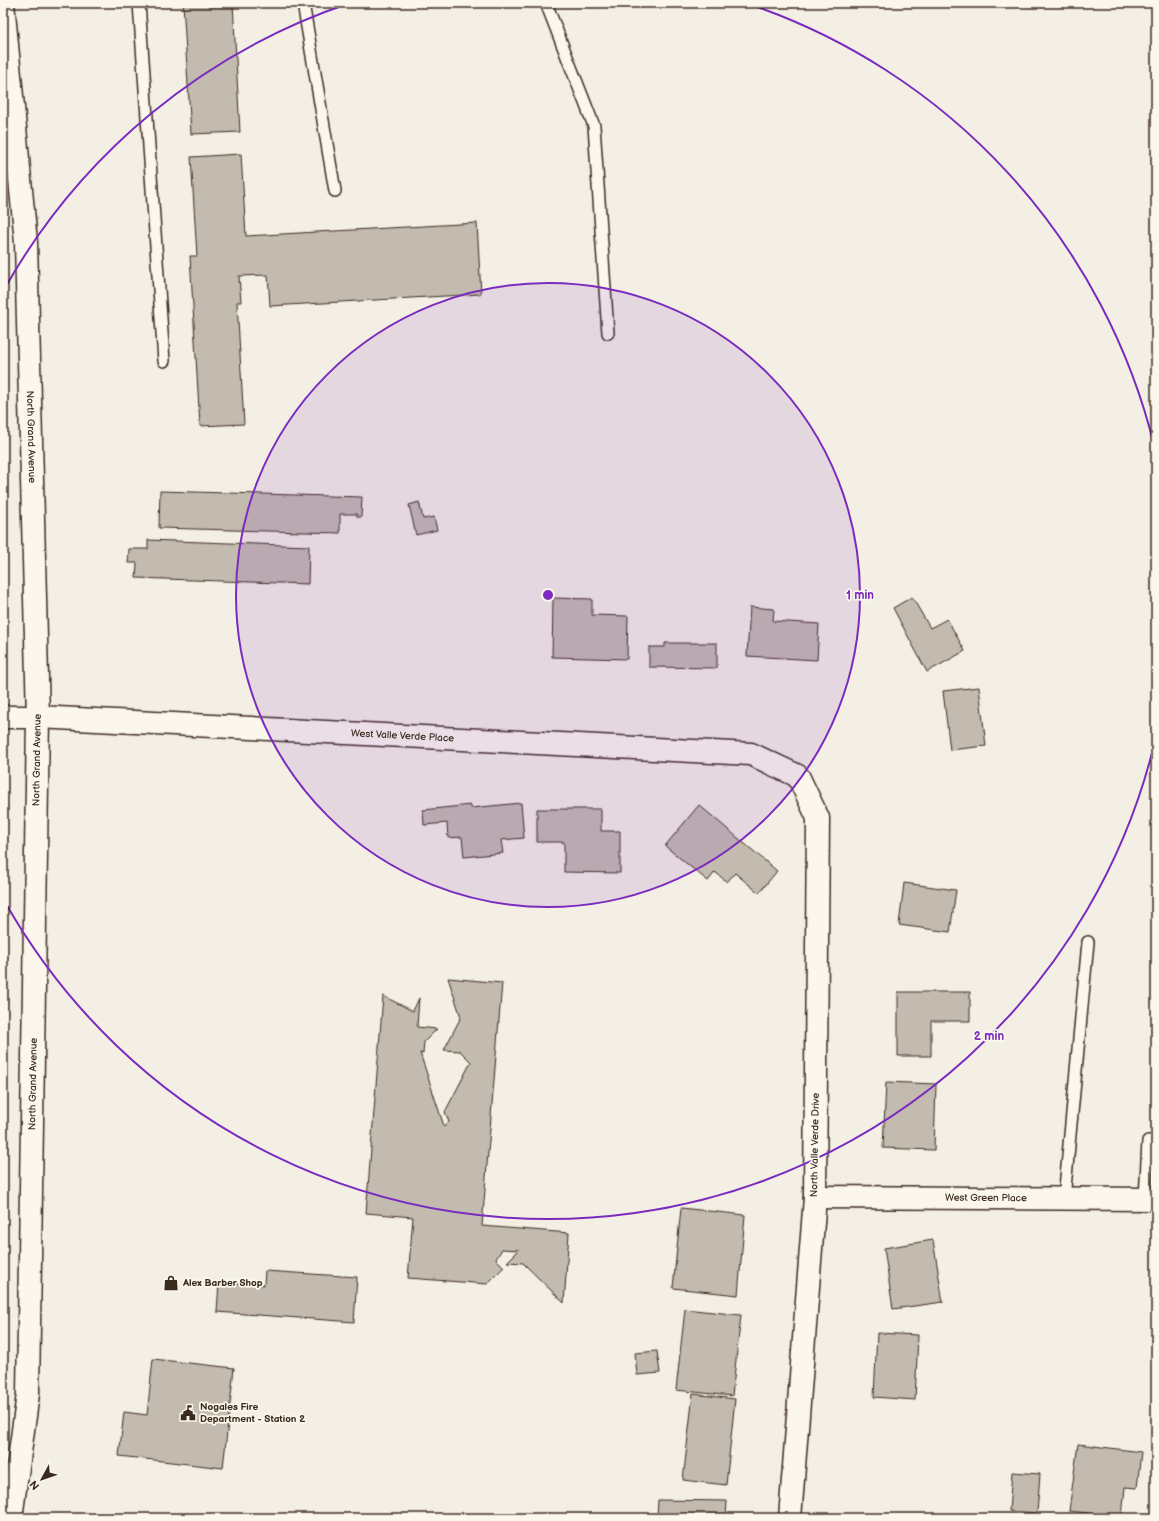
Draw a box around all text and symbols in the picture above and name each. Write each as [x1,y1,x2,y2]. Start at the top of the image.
street label: North Grand Avenue [24,390,38,483]
centre of rings [541,588,555,602]
text: 1 min [846,588,874,603]
street label: North Grand Avenue [30,714,44,806]
street label: West Valle Verde Place [351,727,454,745]
text: 2 min [974,1029,1004,1044]
street label: North Grand Avenue [26,1038,40,1130]
street label: North Valle Verde Drive [808,1093,822,1197]
street label: West Green Place [945,1192,1027,1204]
shop icon: Alex Barber Shop [162,1274,180,1292]
place label: Alex Barber Shop [182,1277,263,1289]
place label: Nogales Fire Department - Station 2 [200,1401,305,1425]
public building icon: Nogales Fire Department - Station 2 [179,1404,197,1422]
north arrow [22,1459,62,1499]
text: N [27,1478,42,1492]

